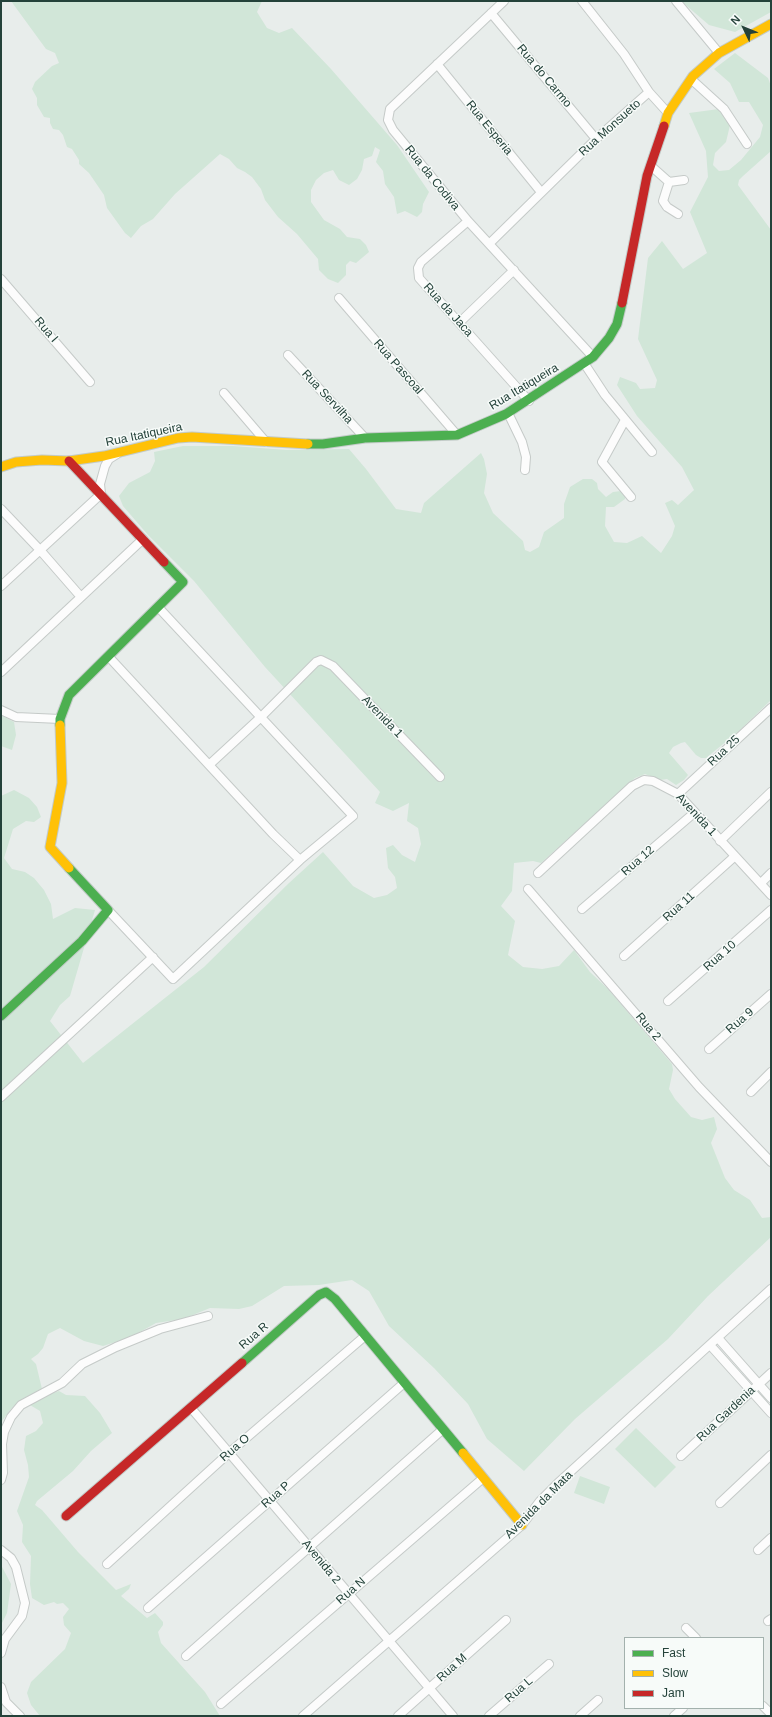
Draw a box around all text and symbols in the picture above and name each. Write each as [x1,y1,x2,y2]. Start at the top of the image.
north arrow [724,8,764,48]
text: N [728,13,742,27]
street label: Rua do Carmo [513,41,575,111]
street label: Rua Monsueto [576,97,644,159]
street label: Rua Esperia [463,98,515,158]
street label: Rua da Codiva [401,143,463,213]
street label: Rua da Jaca [420,280,476,340]
street label: Rua I [31,314,61,346]
street label: Rua Pascoal [370,337,426,397]
street label: Rua Itatiqueira [487,361,561,413]
street label: Rua Servilha [298,367,356,427]
street label: Rua Itatiqueira [104,420,184,450]
street label: Avenida 1 [358,693,406,741]
street label: Rua 25 [705,733,743,769]
street label: Avenida 1 [673,791,719,839]
street label: Rua 12 [619,843,657,879]
street label: Rua 11 [660,889,698,925]
street label: Rua 10 [701,938,739,974]
street label: Rua 9 [723,1005,757,1037]
street label: Rua 2 [632,1010,664,1044]
street label: Rua R [236,1319,272,1353]
street label: Rua Gardenia [694,1383,758,1445]
street label: Rua O [217,1431,253,1465]
street label: Avenida da Mata [502,1468,576,1542]
street label: Rua P [259,1479,293,1511]
street label: Avenida 2 [298,1537,344,1587]
street label: Rua N [333,1574,369,1608]
legend [624,1637,764,1709]
text: Fast [662,1646,685,1660]
street label: Rua M [434,1651,470,1685]
text: Slow [662,1666,688,1680]
street label: Rua L [502,1674,536,1706]
text: Jam [662,1686,685,1700]

